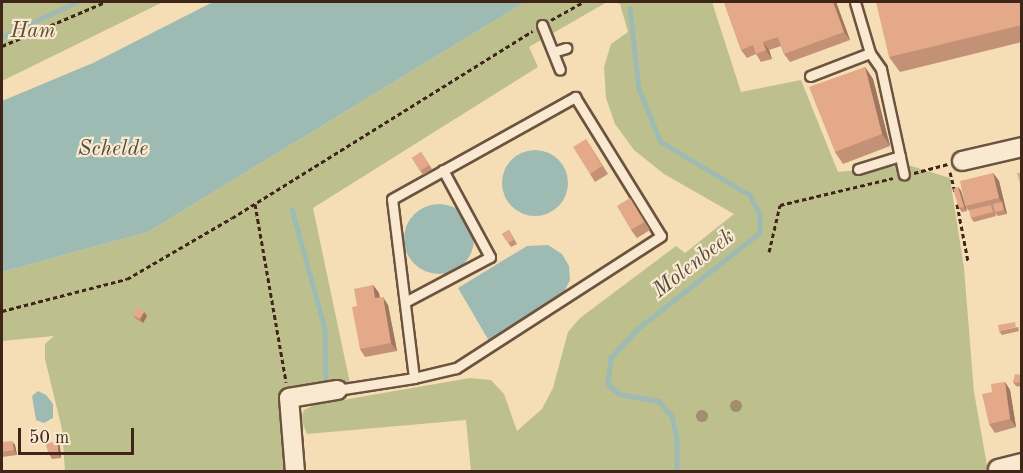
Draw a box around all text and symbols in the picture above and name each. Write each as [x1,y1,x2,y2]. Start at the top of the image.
park label: Ham [11,19,55,45]
water label: Schelde [78,137,148,163]
water label: Molenbeek [648,224,740,304]
scale bar [21,416,136,454]
text: 50 m [29,429,69,447]

